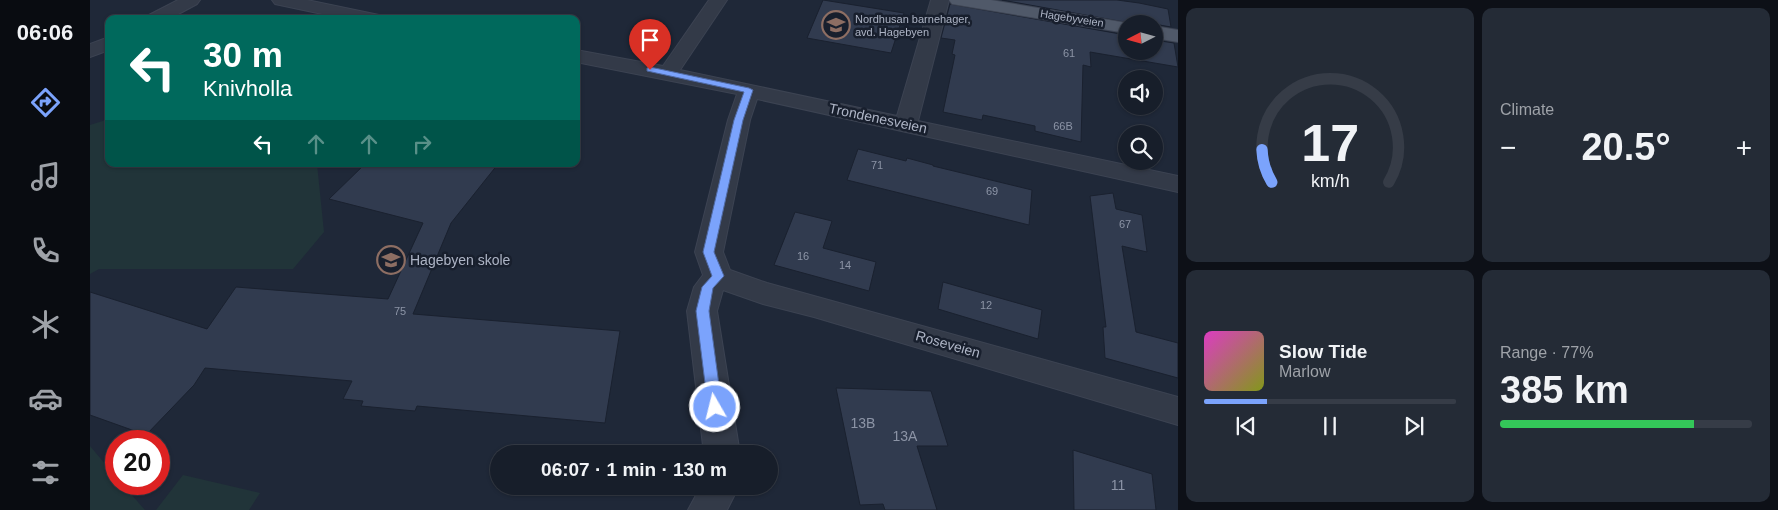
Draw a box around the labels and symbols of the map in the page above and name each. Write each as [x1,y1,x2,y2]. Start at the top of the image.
street label: Hagebyveien [1039,7,1105,29]
school or university icon: Nordhusan barnehager, avd. Hagebyen [821,10,851,40]
place label: Nordhusan barnehager, avd. Hagebyen [855,13,971,38]
north arrow [1118,15,1162,60]
pin [629,19,671,70]
house number: 61 [1063,47,1075,59]
street label: Trondenesveien [827,100,929,136]
house number: 66B [1053,120,1073,132]
house number: 71 [871,159,883,171]
house number: 69 [986,185,998,197]
house number: 67 [1119,218,1131,230]
school or university icon: Hagebyen skole [376,245,406,275]
house number: 16 [797,250,809,262]
place label: Hagebyen skole [410,252,511,268]
house number: 14 [839,259,851,271]
house number: 12 [980,299,992,311]
house number: 75 [394,305,406,317]
street label: Roseveien [914,327,982,361]
position arrow [688,380,740,432]
house number: 13B [851,415,875,431]
house number: 13A [893,428,918,444]
speed limit sign: 20 [105,430,170,495]
house number: 11 [1111,477,1125,493]

